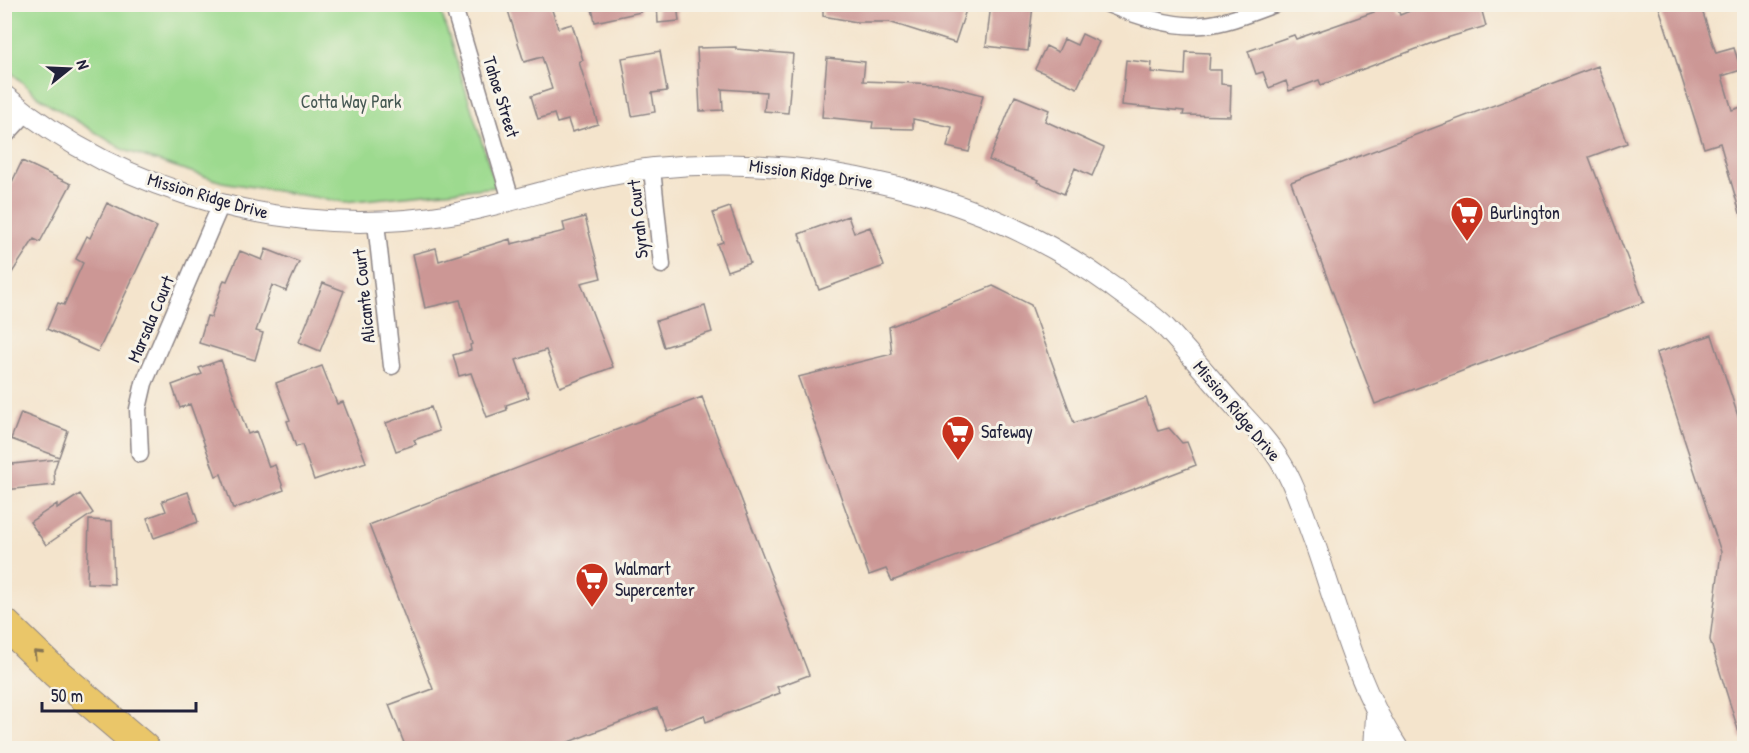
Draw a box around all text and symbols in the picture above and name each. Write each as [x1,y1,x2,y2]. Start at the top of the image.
north arrow [39,39,99,99]
street label: Tahoe Street [477,53,526,141]
text: N [71,57,95,72]
park label: Cotta Way Park [301,89,402,114]
street label: Mission Ridge Drive [748,152,874,195]
street label: Mission Ridge Drive [145,166,271,225]
street label: Syrah Court [621,178,654,260]
supermarket icon: Burlington [1449,195,1485,242]
place label: Burlington [1490,200,1560,225]
street label: Alicante Court [346,247,381,344]
street label: Marsala Court [121,271,180,366]
street label: Mission Ridge Drive [1188,355,1287,466]
supermarket icon: Safeway [940,414,976,461]
place label: Safeway [981,419,1033,444]
place label: Walmart Supercenter [615,556,695,602]
supermarket icon: Walmart Supercenter [574,561,610,608]
one-way arrow [33,651,44,662]
scale bar [42,675,196,713]
text: 50 m [51,683,83,708]

